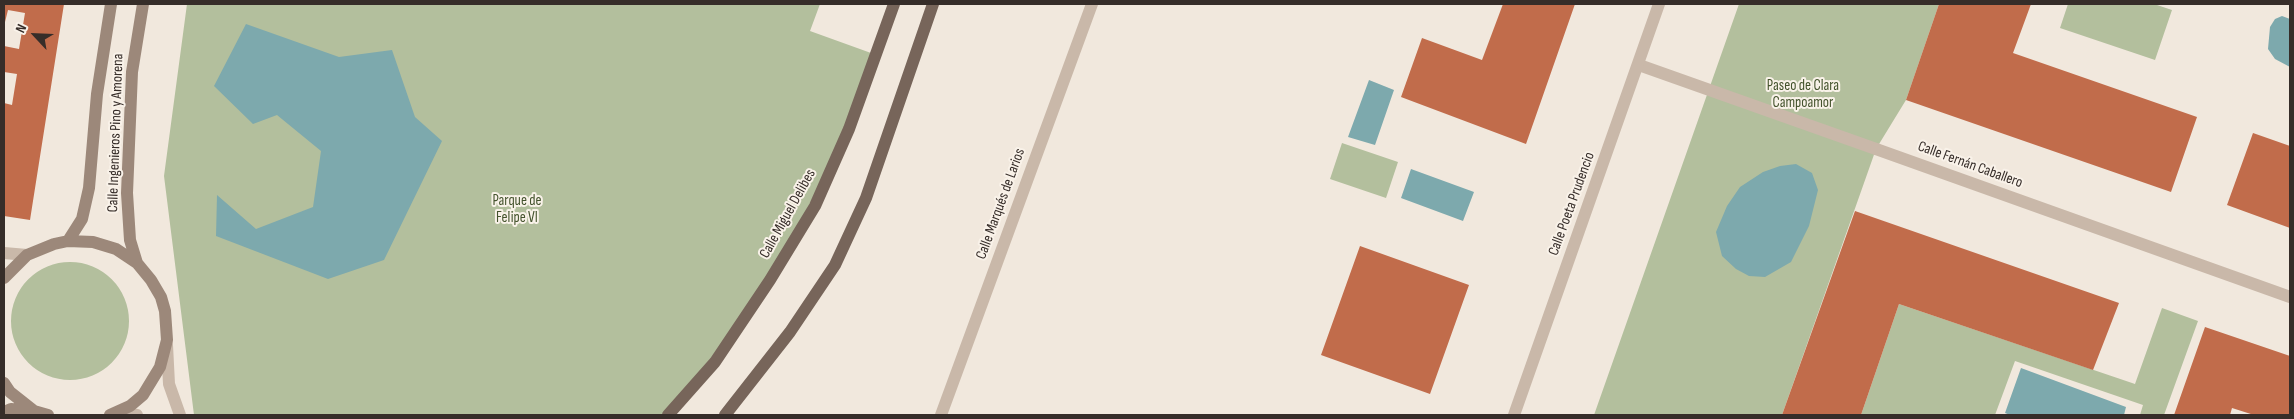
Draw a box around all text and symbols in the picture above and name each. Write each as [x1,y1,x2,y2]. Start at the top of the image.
north arrow [10,10,60,60]
text: N [12,21,30,35]
street label: Calle Ingenieros Pino y Amorena [104,53,128,213]
park label: Paseo de Clara Campoamor [1767,77,1839,112]
street label: Calle Fernán Caballero [1915,138,2025,192]
street label: Calle Marqués de Larios [973,146,1029,262]
street label: Calle Poeta Prudencio [1545,150,1599,258]
street label: Calle Miguel Delibes [756,166,820,262]
park label: Parque de Felipe VI [492,192,542,227]

